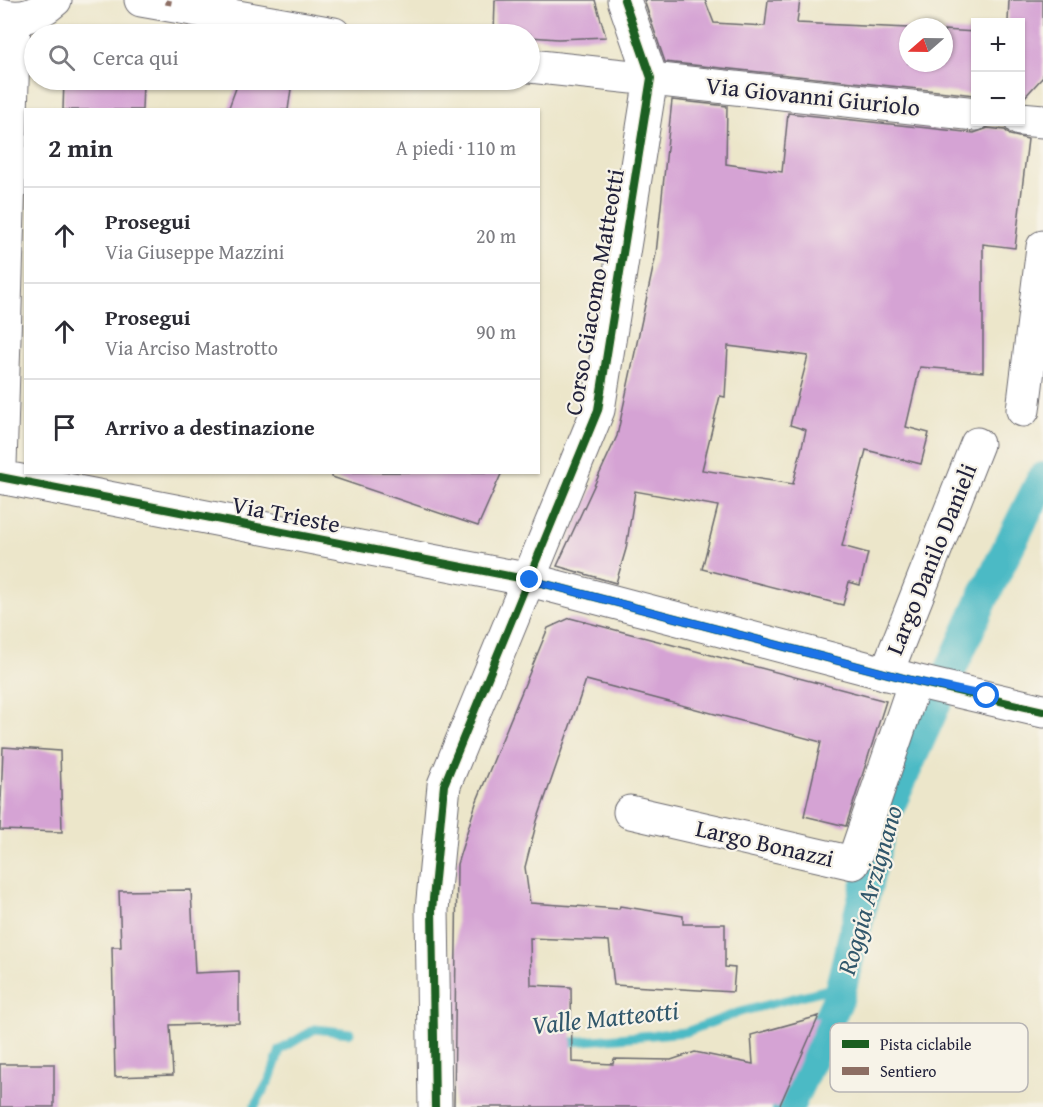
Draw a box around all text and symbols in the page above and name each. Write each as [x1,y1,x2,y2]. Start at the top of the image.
north arrow [899,18,953,72]
map controls [971,18,1025,126]
button: + [971,18,1025,72]
search box [24,24,540,90]
icon: search [45,41,78,74]
text: Cerca qui [93,41,179,73]
street label: Via Giovanni Giuriolo [704,67,922,125]
button: − [971,72,1025,126]
text: 2 min [48,128,113,167]
text: A piedi · 110 m [396,133,516,162]
street label: Corso Giacomo Matteotti [555,166,633,418]
text: Prosegui [105,205,191,237]
icon: ahead [48,219,81,252]
text: 20 m [476,221,516,250]
text: Via Giuseppe Mazzini [105,237,284,266]
text: Prosegui [105,301,191,333]
icon: ahead [48,315,81,348]
text: 90 m [476,317,516,346]
text: Via Arciso Mastrotto [105,333,278,362]
icon: arrive [48,411,81,444]
text: Arrivo a destinazione [105,411,315,443]
street label: Largo Danilo Danieli [877,458,985,660]
street label: Via Trieste [229,486,343,542]
route end [516,566,542,592]
route start [973,682,999,708]
water label: Roggia Arzignano [826,801,912,980]
street label: Largo Bonazzi [692,810,838,876]
water label: Valle Matteotti [530,990,681,1044]
legend [830,1023,1028,1092]
text: Pista ciclabile [880,1032,971,1056]
text: Sentiero [880,1059,936,1083]

